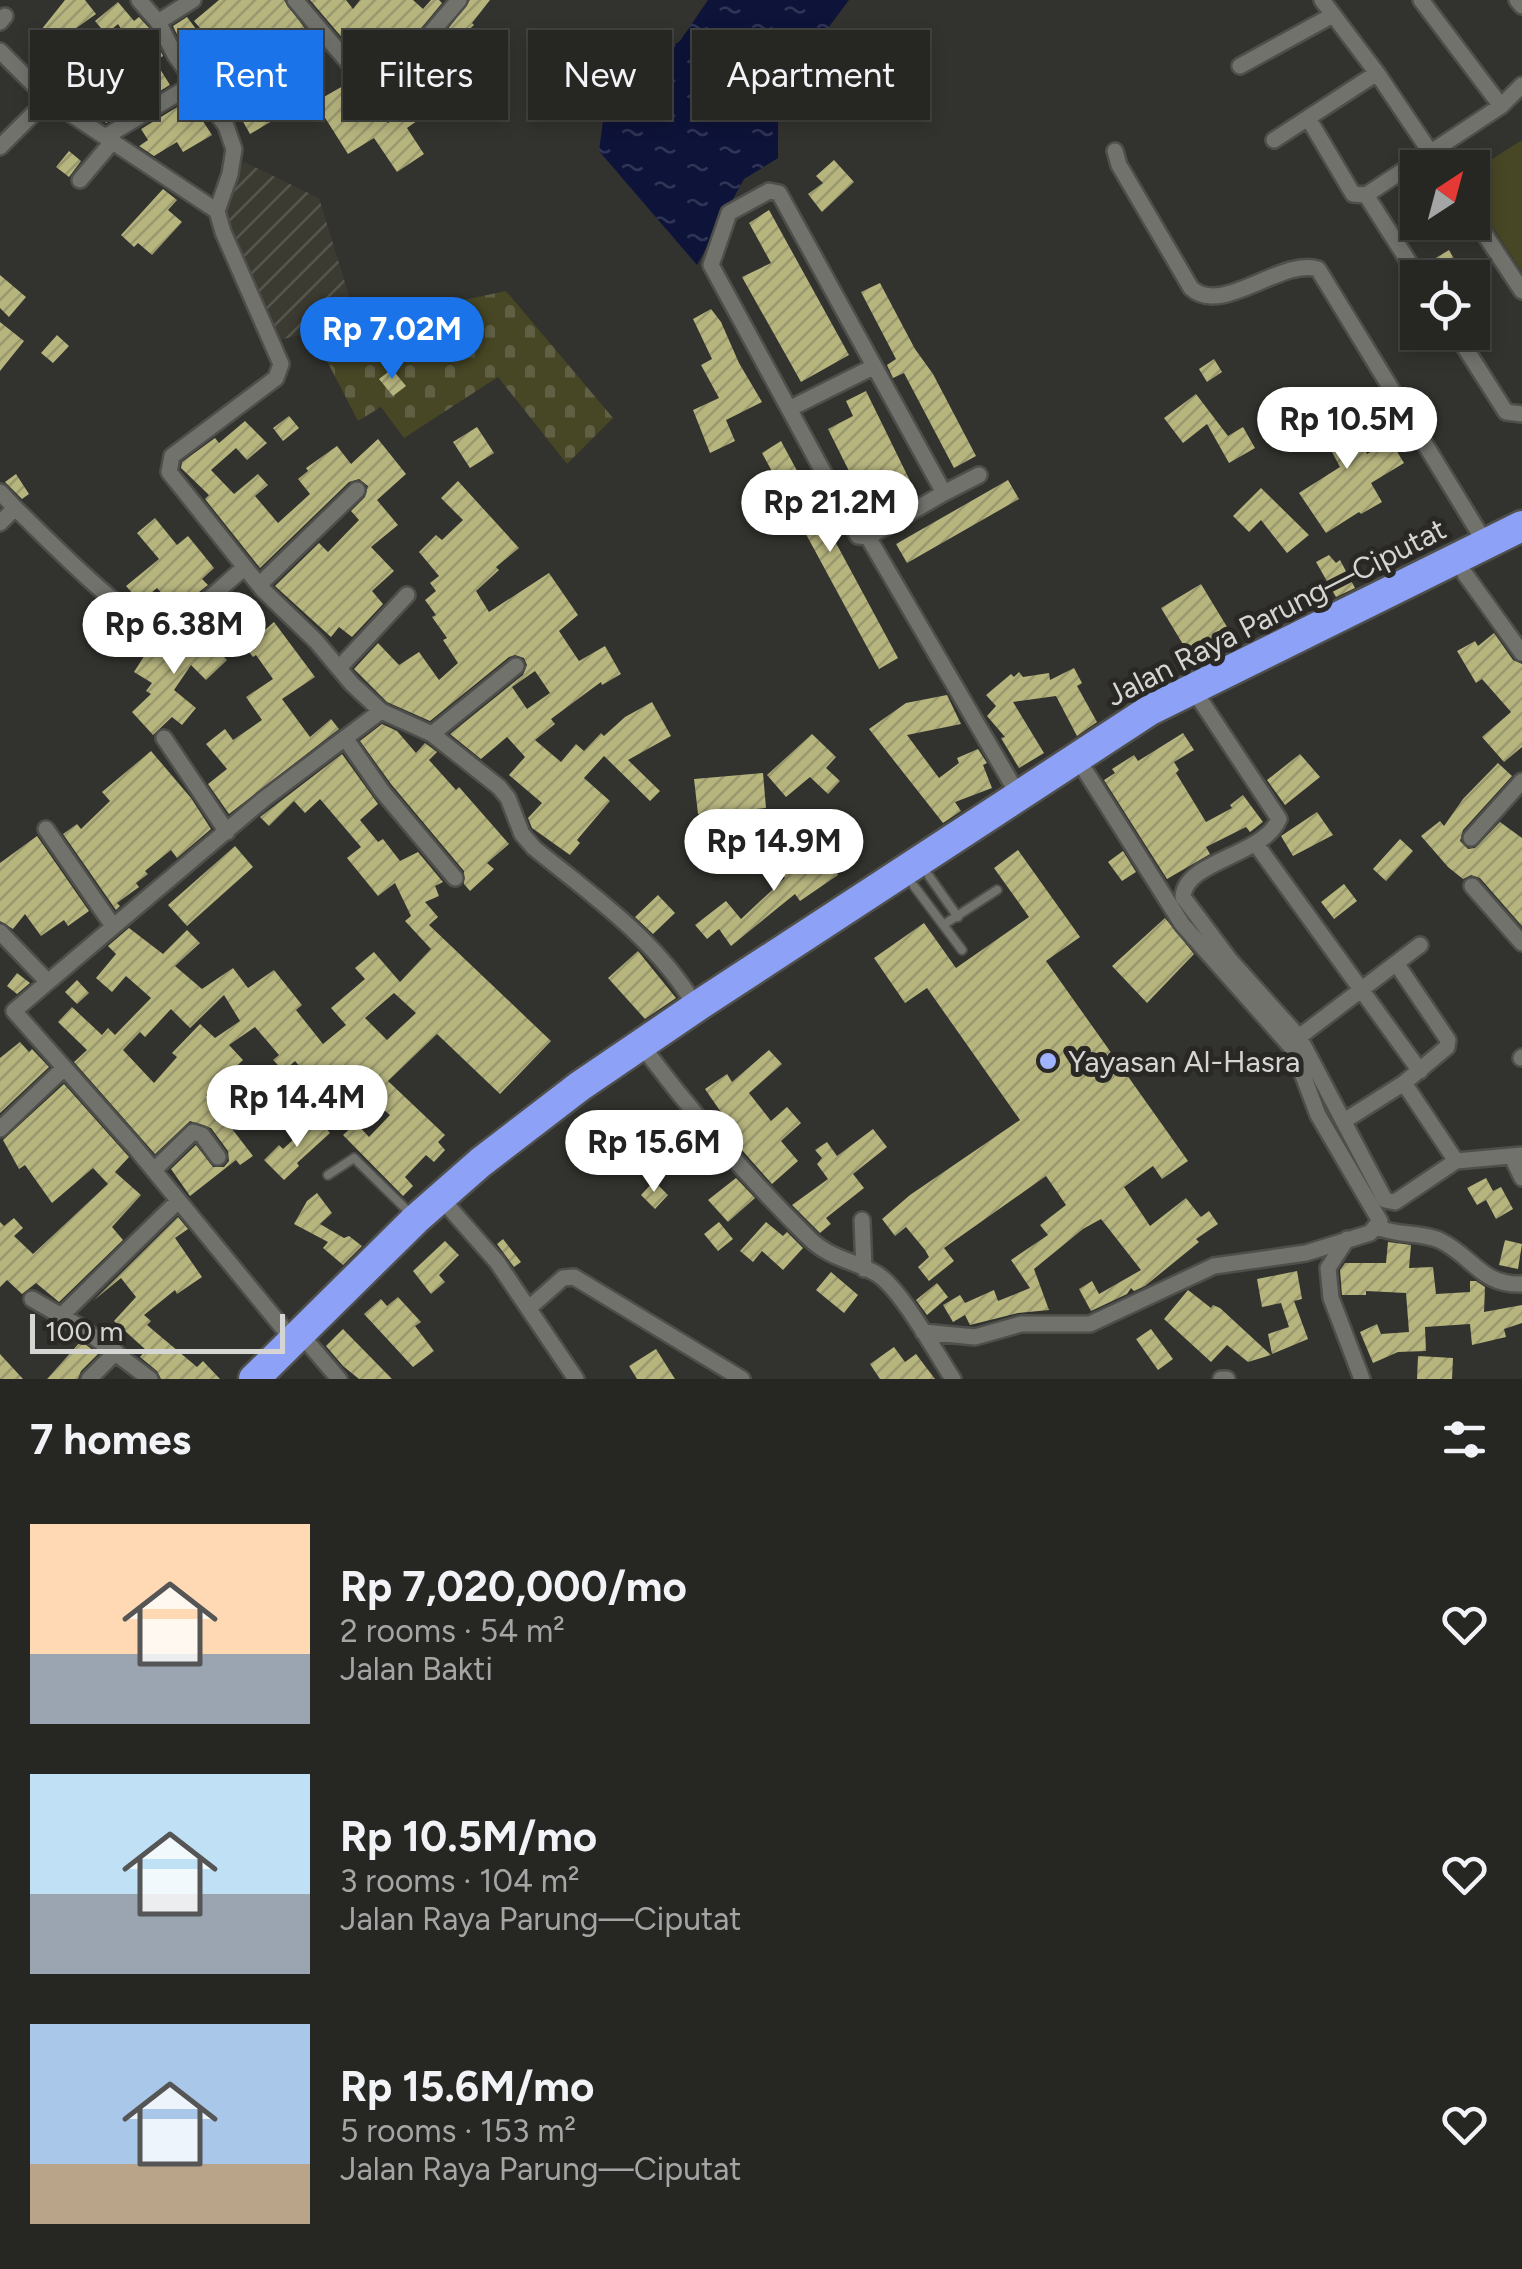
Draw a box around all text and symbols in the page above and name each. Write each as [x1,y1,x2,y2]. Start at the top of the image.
chip: Buy [30,30,159,120]
chip: Rent [179,30,323,120]
chip: Filters [343,30,508,120]
chip: New [528,30,672,120]
chip: Apartment [692,30,930,120]
north arrow [1400,150,1490,240]
map controls [1400,150,1490,350]
button: locate [1400,260,1490,350]
pin: Rp 7.02M [289,297,495,382]
text: Rp 7.02M [322,310,462,348]
pin: Rp 10.5M [1244,387,1450,472]
text: Rp 10.5M [1279,400,1415,438]
pin: Rp 21.2M [727,470,933,555]
text: Rp 21.2M [763,483,897,521]
street label: Jalan Raya Parung—Ciputat [1100,510,1452,714]
pin: Rp 6.38M [71,592,277,677]
text: Rp 6.38M [105,605,243,643]
pin: Rp 14.9M [671,809,877,894]
text: Rp 14.9M [706,822,842,860]
place label: Yayasan Al-Hasra [1068,1043,1300,1080]
marker: Yayasan Al-Hasra [1037,1050,1059,1072]
pin: Rp 14.4M [194,1065,400,1150]
text: Rp 14.4M [229,1078,365,1116]
pin: Rp 15.6M [551,1110,757,1195]
text: Rp 15.6M [587,1123,721,1161]
scale bar [30,1309,285,1354]
text: 100 m [45,1314,123,1348]
icon: filters [1437,1412,1492,1467]
text: 7 homes [30,1414,191,1465]
text: Rp 7,020,000/mo [340,1561,687,1612]
icon: home [110,1564,230,1684]
icon: heart [1437,1597,1492,1652]
text: 2 rooms · 54 m² [340,1612,565,1650]
text: Jalan Bakti [340,1650,493,1688]
text: Rp 10.5M/mo [340,1811,597,1862]
icon: home [110,1814,230,1934]
icon: heart [1437,1847,1492,1902]
text: 3 rooms · 104 m² [340,1862,580,1900]
text: Jalan Raya Parung—Ciputat [340,1900,741,1938]
text: Rp 15.6M/mo [340,2061,594,2112]
icon: home [110,2064,230,2184]
icon: heart [1437,2097,1492,2152]
text: 5 rooms · 153 m² [340,2112,576,2150]
text: Jalan Raya Parung—Ciputat [340,2150,741,2188]

